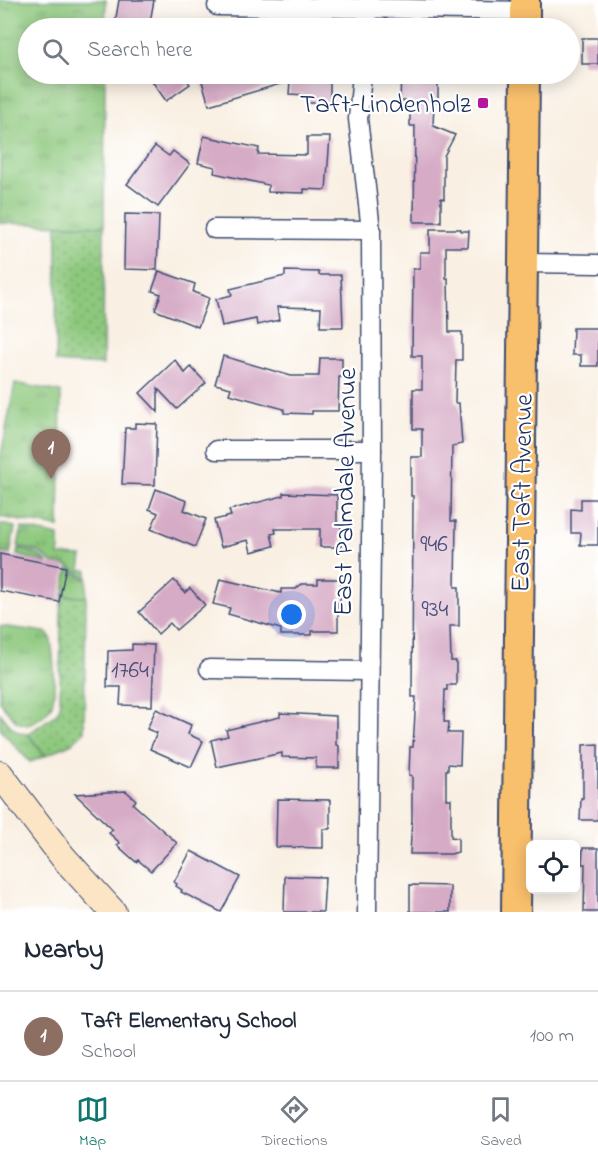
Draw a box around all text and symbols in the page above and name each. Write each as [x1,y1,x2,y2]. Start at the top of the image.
search box [18,18,580,84]
icon: search [39,35,72,68]
text: Search here [87,35,192,67]
place label: Taft-Lindenholz [300,86,472,125]
marker: Taft-Lindenholz [476,96,490,110]
street label: East Palmdale Avenue [325,367,368,617]
street label: East Taft Avenue [502,393,545,593]
pin: 1 [32,430,70,479]
house number: 946 [420,528,448,563]
house number: 934 [421,593,449,628]
your location [277,600,306,629]
house number: 1764 [111,654,149,689]
map controls [526,840,580,894]
button: locate [526,840,580,894]
text: Nearby [24,932,103,970]
text: Taft Elementary School [81,1006,296,1038]
text: 1 [40,1022,47,1051]
text: 100 m [530,1022,574,1051]
text: School [81,1038,136,1067]
tab: Map [76,1093,109,1153]
tab: Directions [261,1093,328,1153]
tab: Saved [480,1093,522,1153]

